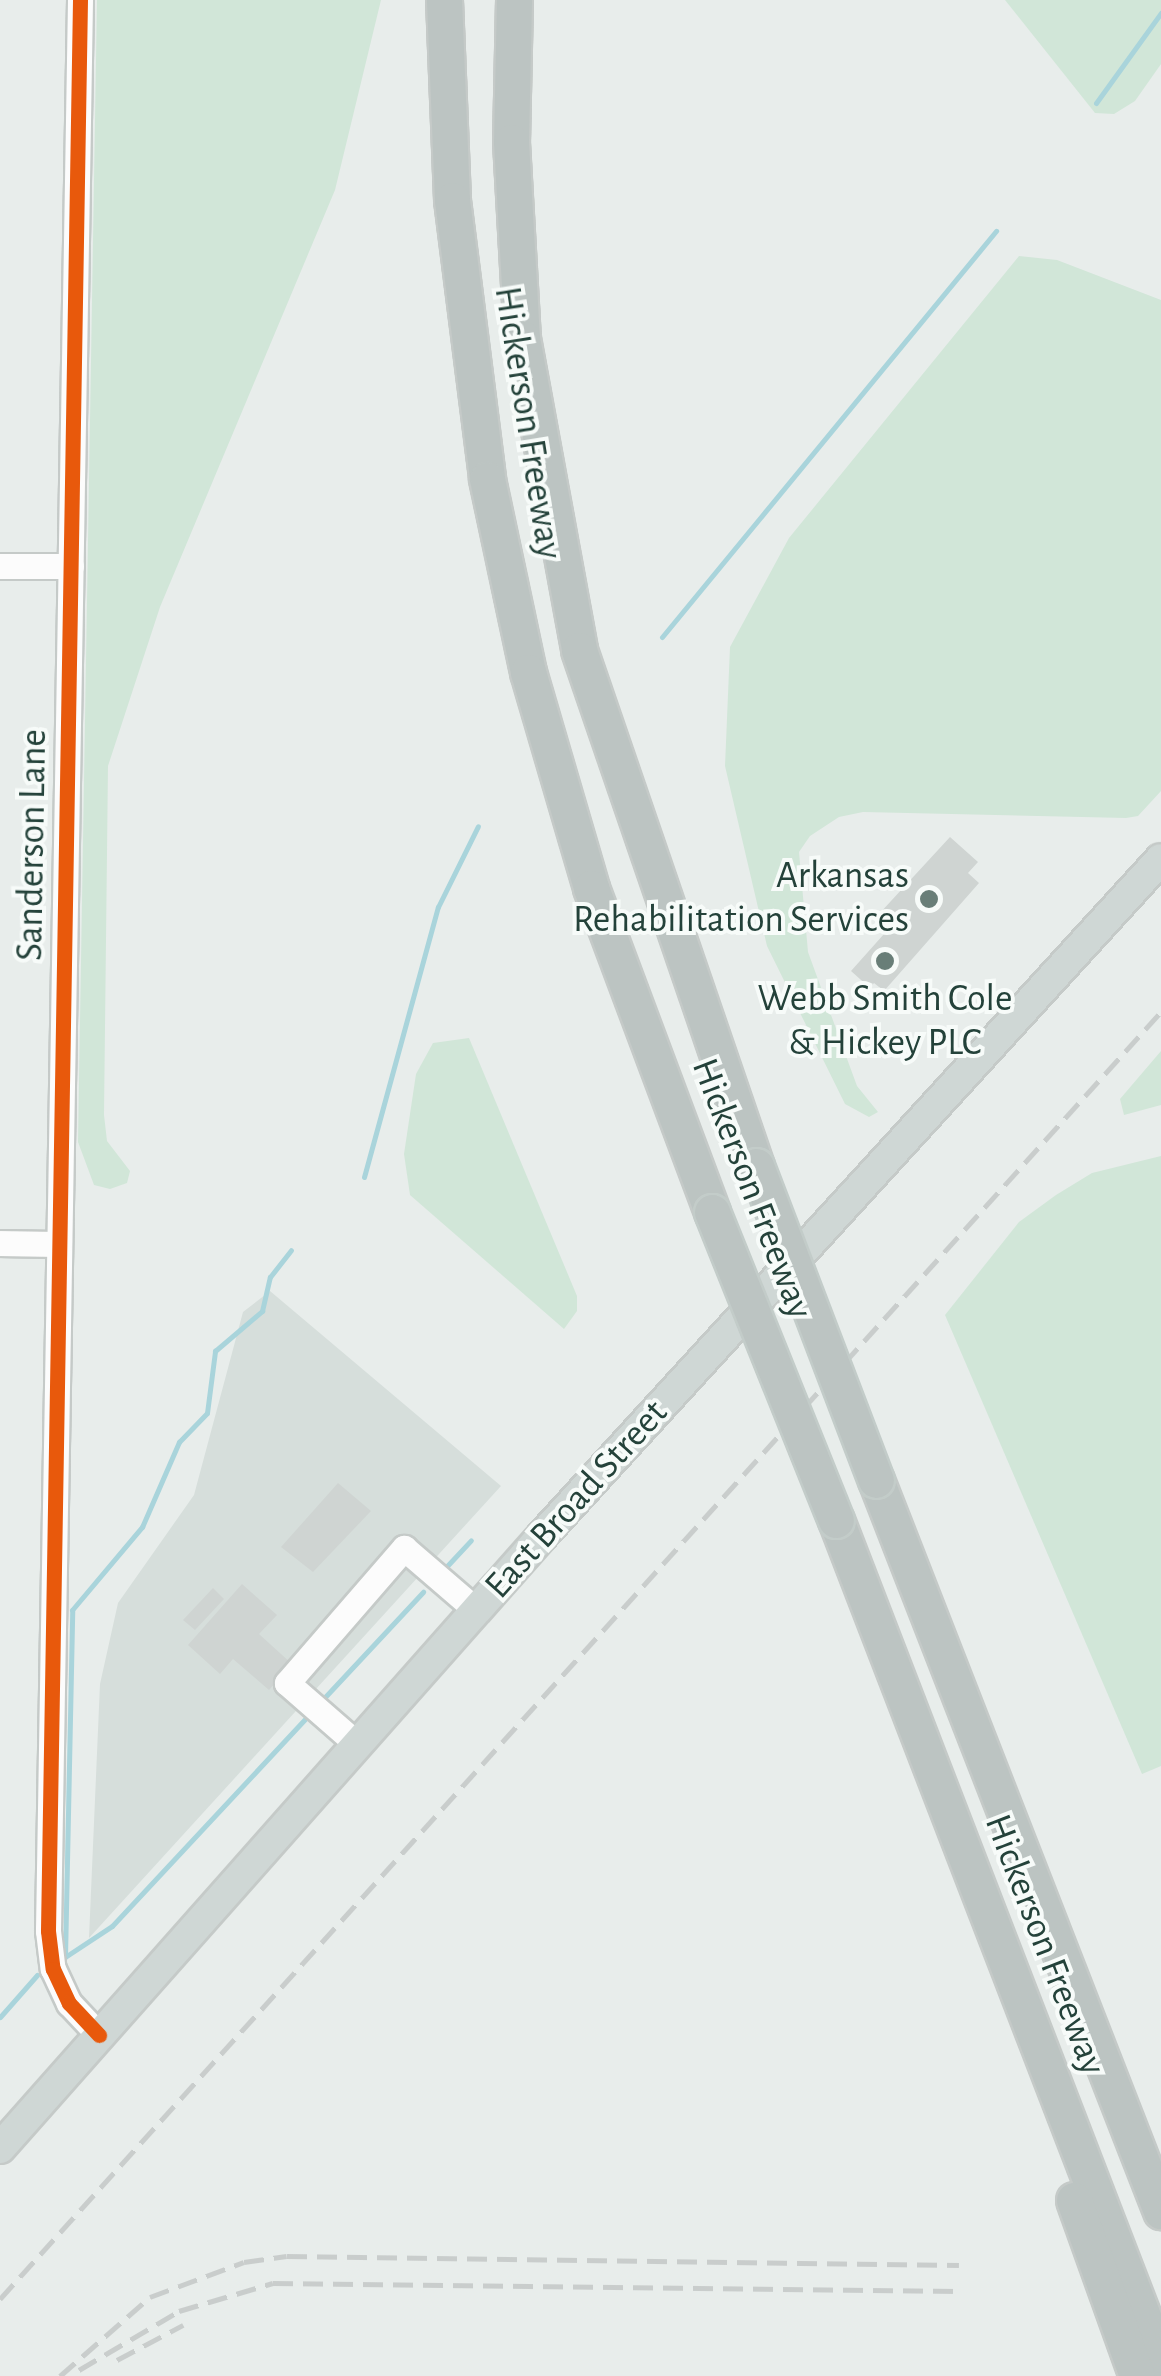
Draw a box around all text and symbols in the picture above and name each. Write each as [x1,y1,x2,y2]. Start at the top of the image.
street label: Hickerson Freeway [483,284,571,562]
street label: Sanderson Lane [8,729,58,961]
place label: Arkansas Rehabilitation Services [573,854,909,944]
marker: Arkansas Rehabilitation Services [918,888,940,910]
marker: Webb Smith Cole & Hickey PLC [874,950,896,972]
place label: Webb Smith Cole & Hickey PLC [758,977,1012,1066]
street label: Hickerson Freeway [680,1052,822,1326]
street label: East Broad Street [476,1391,678,1609]
street label: Hickerson Freeway [973,1808,1115,2082]

